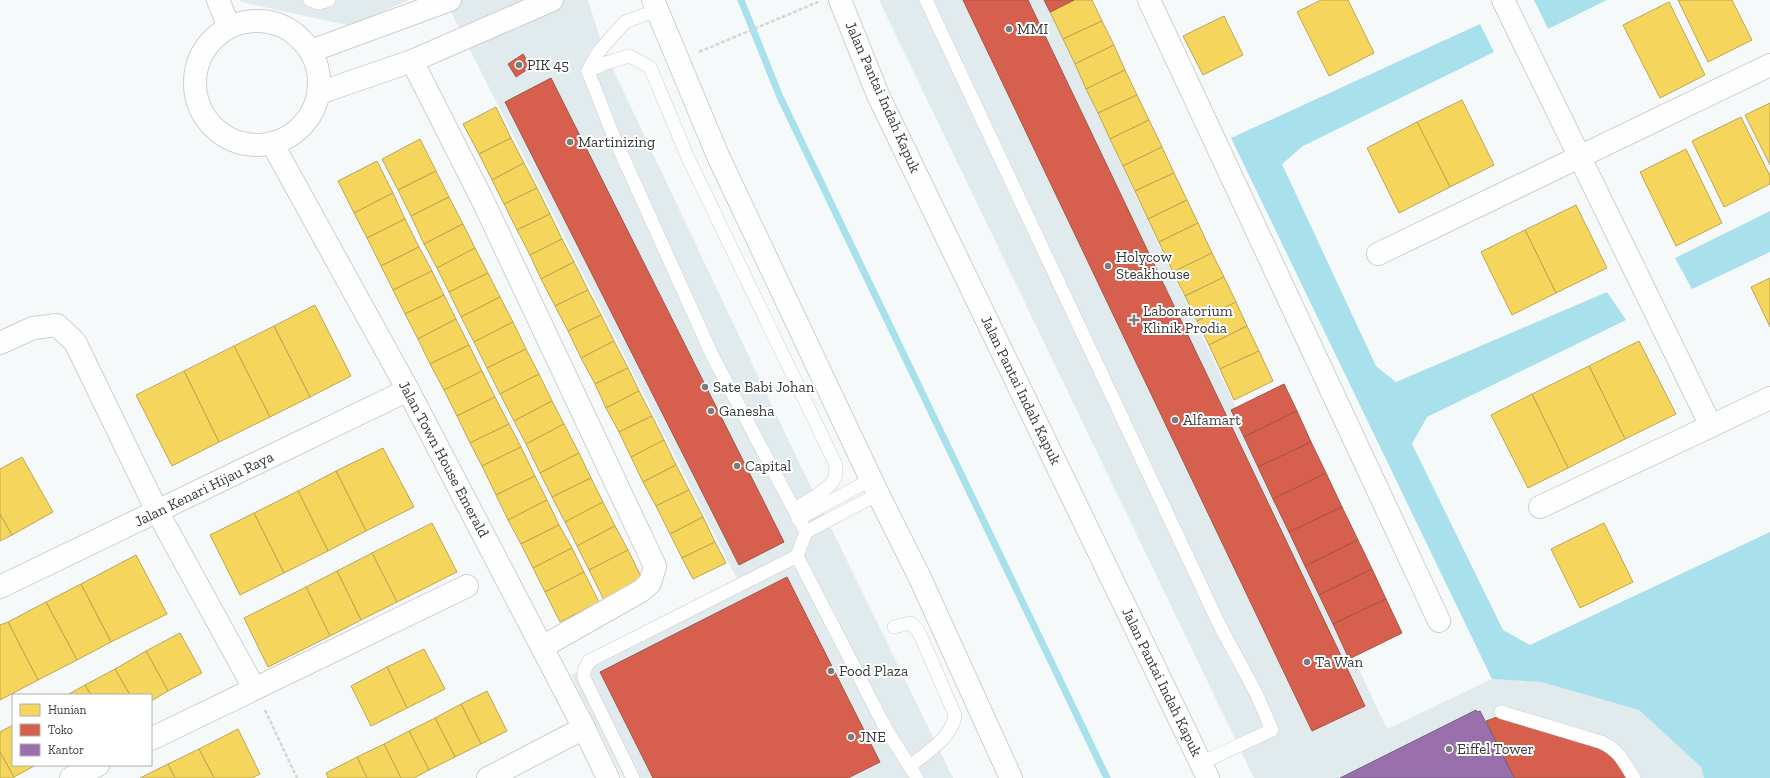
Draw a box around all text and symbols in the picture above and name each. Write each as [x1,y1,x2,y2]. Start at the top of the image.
street label: Jalan Pantai Indah Kapuk [842,19,925,176]
place label: MMI [1017,20,1048,38]
marker: MMI [1004,24,1014,34]
place label: PIK 45 [527,56,569,74]
marker: PIK 45 [514,60,524,70]
place label: Martinizing [578,133,655,151]
marker: Martinizing [565,137,575,147]
place label: Holycow Steakhouse [1116,248,1190,283]
marker: Holycow Steakhouse [1103,261,1113,271]
place label: Laboratorium Klinik Prodia [1143,302,1233,337]
street label: Jalan Pantai Indah Kapuk [977,313,1065,468]
marker: Laboratorium Klinik Prodia [1128,314,1140,326]
street label: Jalan Town House Emerald [395,378,493,541]
place label: Sate Babi Johan [713,378,815,396]
marker: Sate Babi Johan [700,382,710,392]
place label: Ganesha [719,402,774,420]
marker: Ganesha [706,406,716,416]
place label: Alfamart [1183,411,1241,429]
marker: Alfamart [1170,415,1180,425]
street label: Jalan Kenari Hijau Raya [132,447,276,531]
place label: Capital [745,457,791,475]
marker: Capital [732,461,742,471]
street label: Jalan Pantai Indah Kapuk [1118,605,1206,760]
place label: Ta Wan [1315,653,1364,671]
marker: Ta Wan [1302,657,1312,667]
place label: Food Plaza [839,662,908,680]
marker: Food Plaza [826,666,836,676]
legend [12,694,152,766]
text: Hunian [48,703,87,717]
text: Toko [48,723,73,737]
place label: JNE [859,728,886,746]
marker: JNE [846,732,856,742]
place label: Eiffel Tower [1457,740,1534,758]
text: Kantor [48,743,84,757]
marker: Eiffel Tower [1444,744,1454,754]

